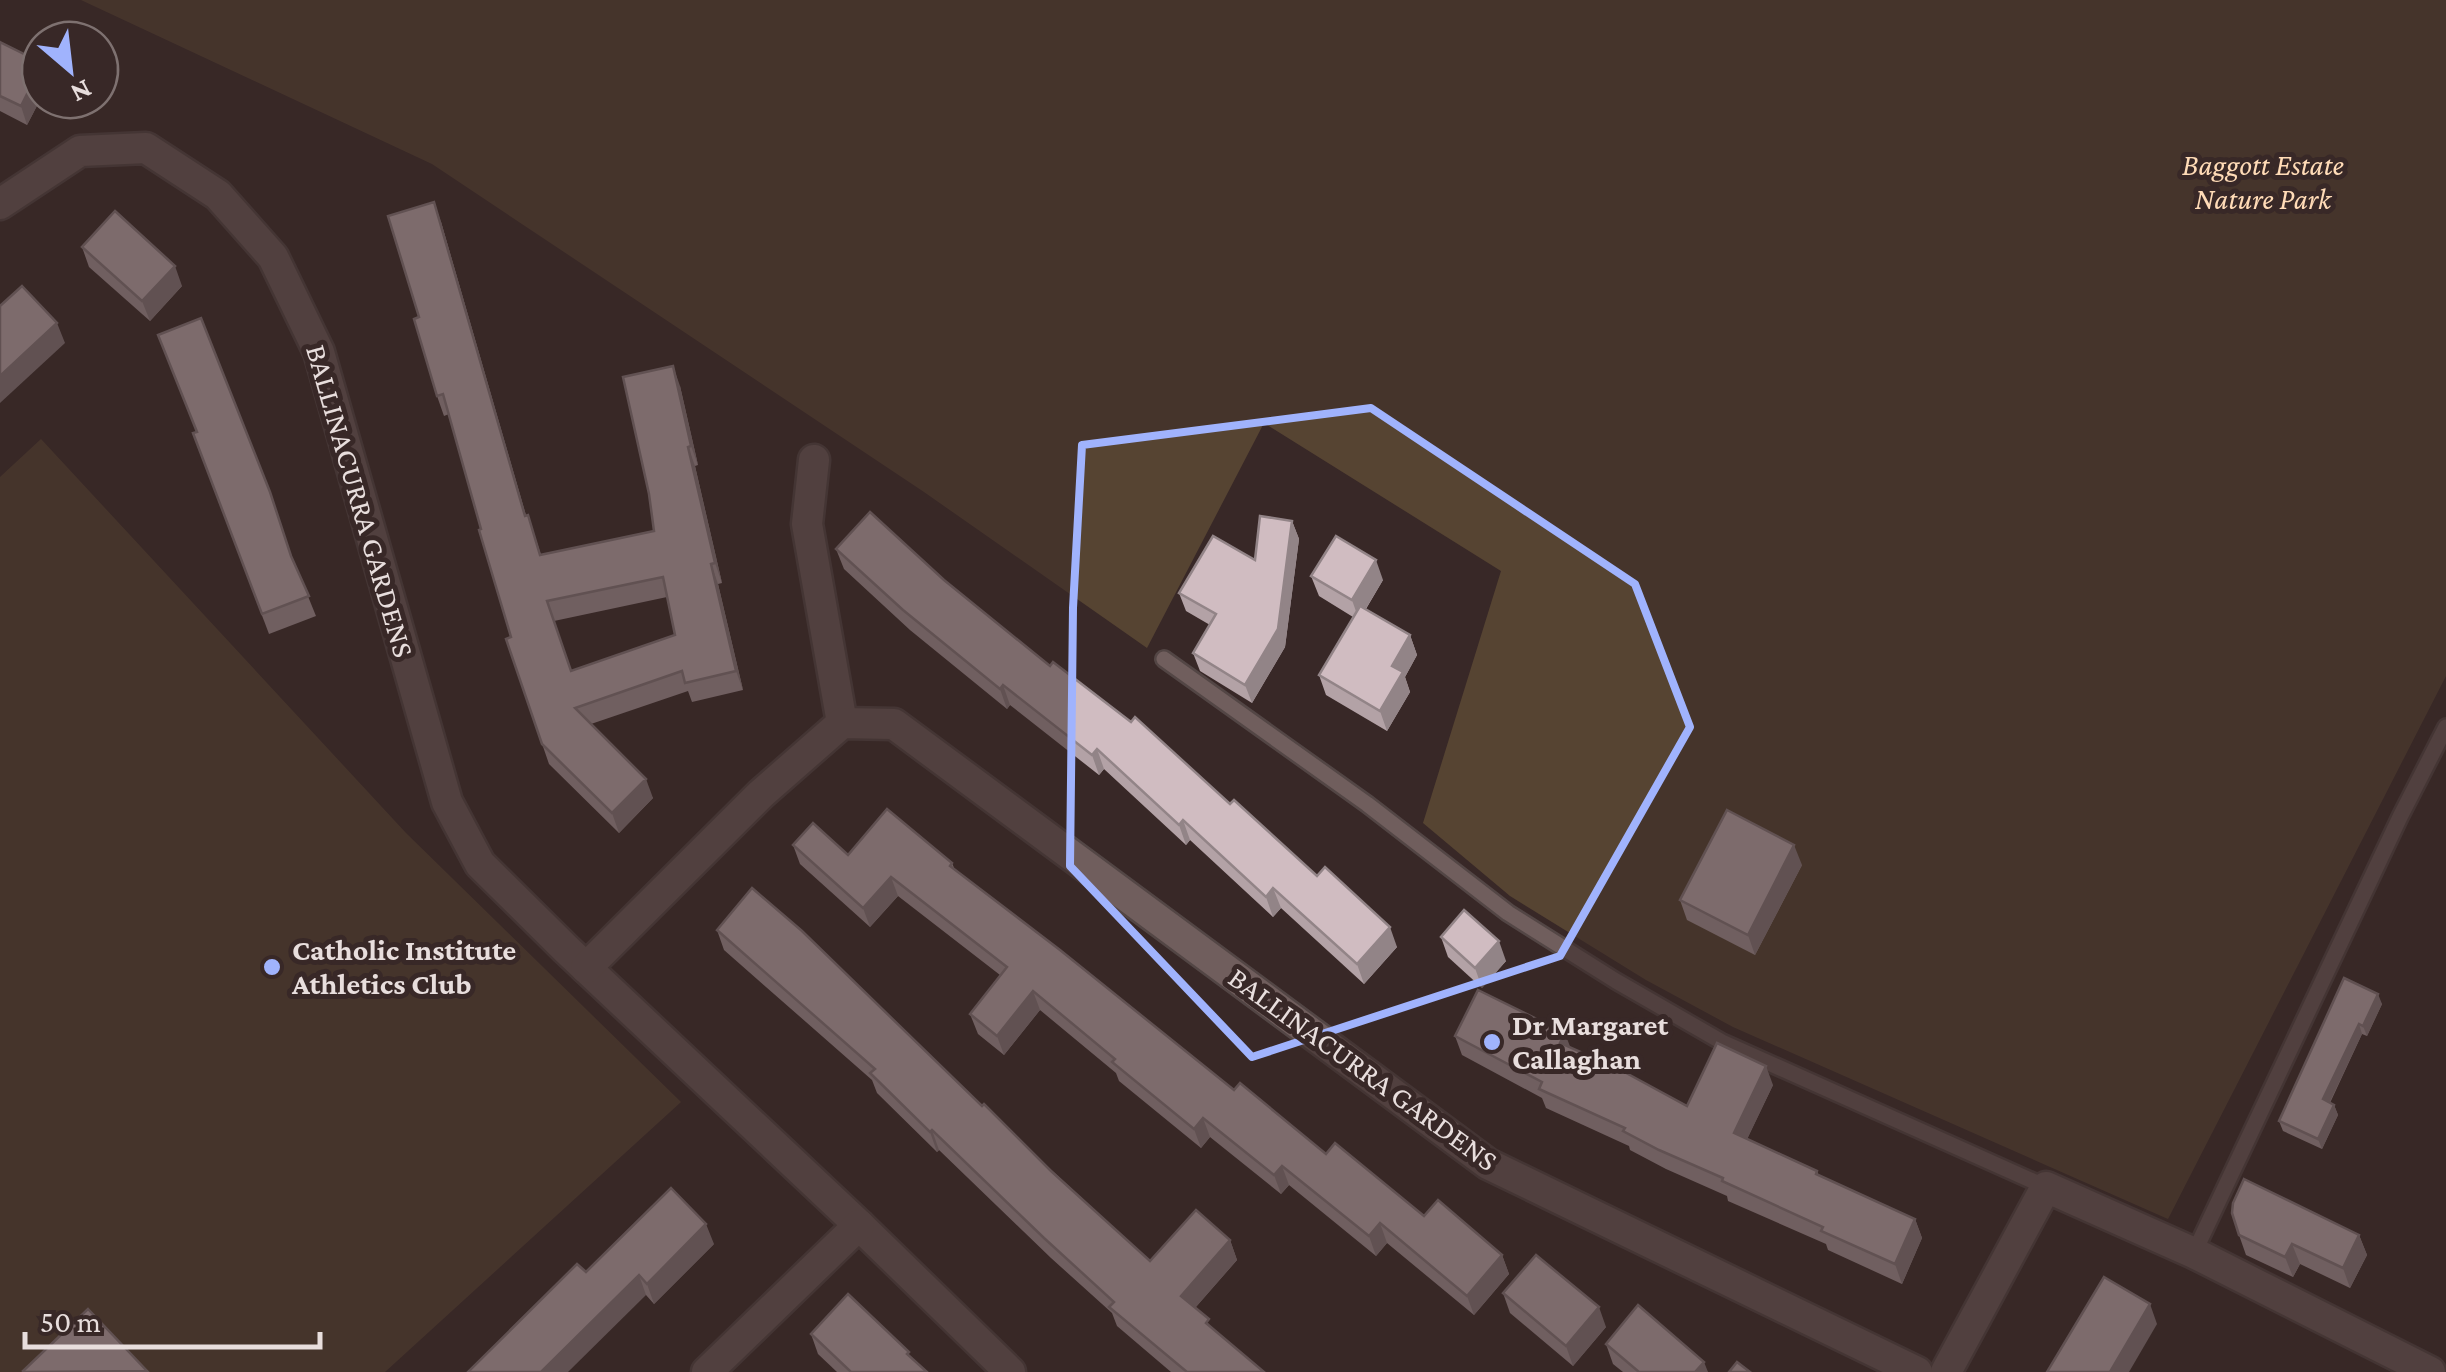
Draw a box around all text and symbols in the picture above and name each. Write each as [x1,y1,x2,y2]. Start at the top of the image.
north arrow [20,20,120,120]
text: N [66,73,97,110]
park label: Baggott Estate Nature Park [2182,148,2344,215]
street label: BALLINACURRA GARDENS [300,341,421,661]
place label: Catholic Institute Athletics Club [291,933,516,1000]
marker: Catholic Institute Athletics Club [261,956,283,978]
street label: BALLINACURRA GARDENS [1223,960,1504,1177]
place label: Dr Margaret Callaghan [1512,1008,1669,1075]
marker: Dr Margaret Callaghan [1481,1031,1503,1053]
scale bar [25,1287,320,1349]
text: 50 m [40,1305,101,1338]

